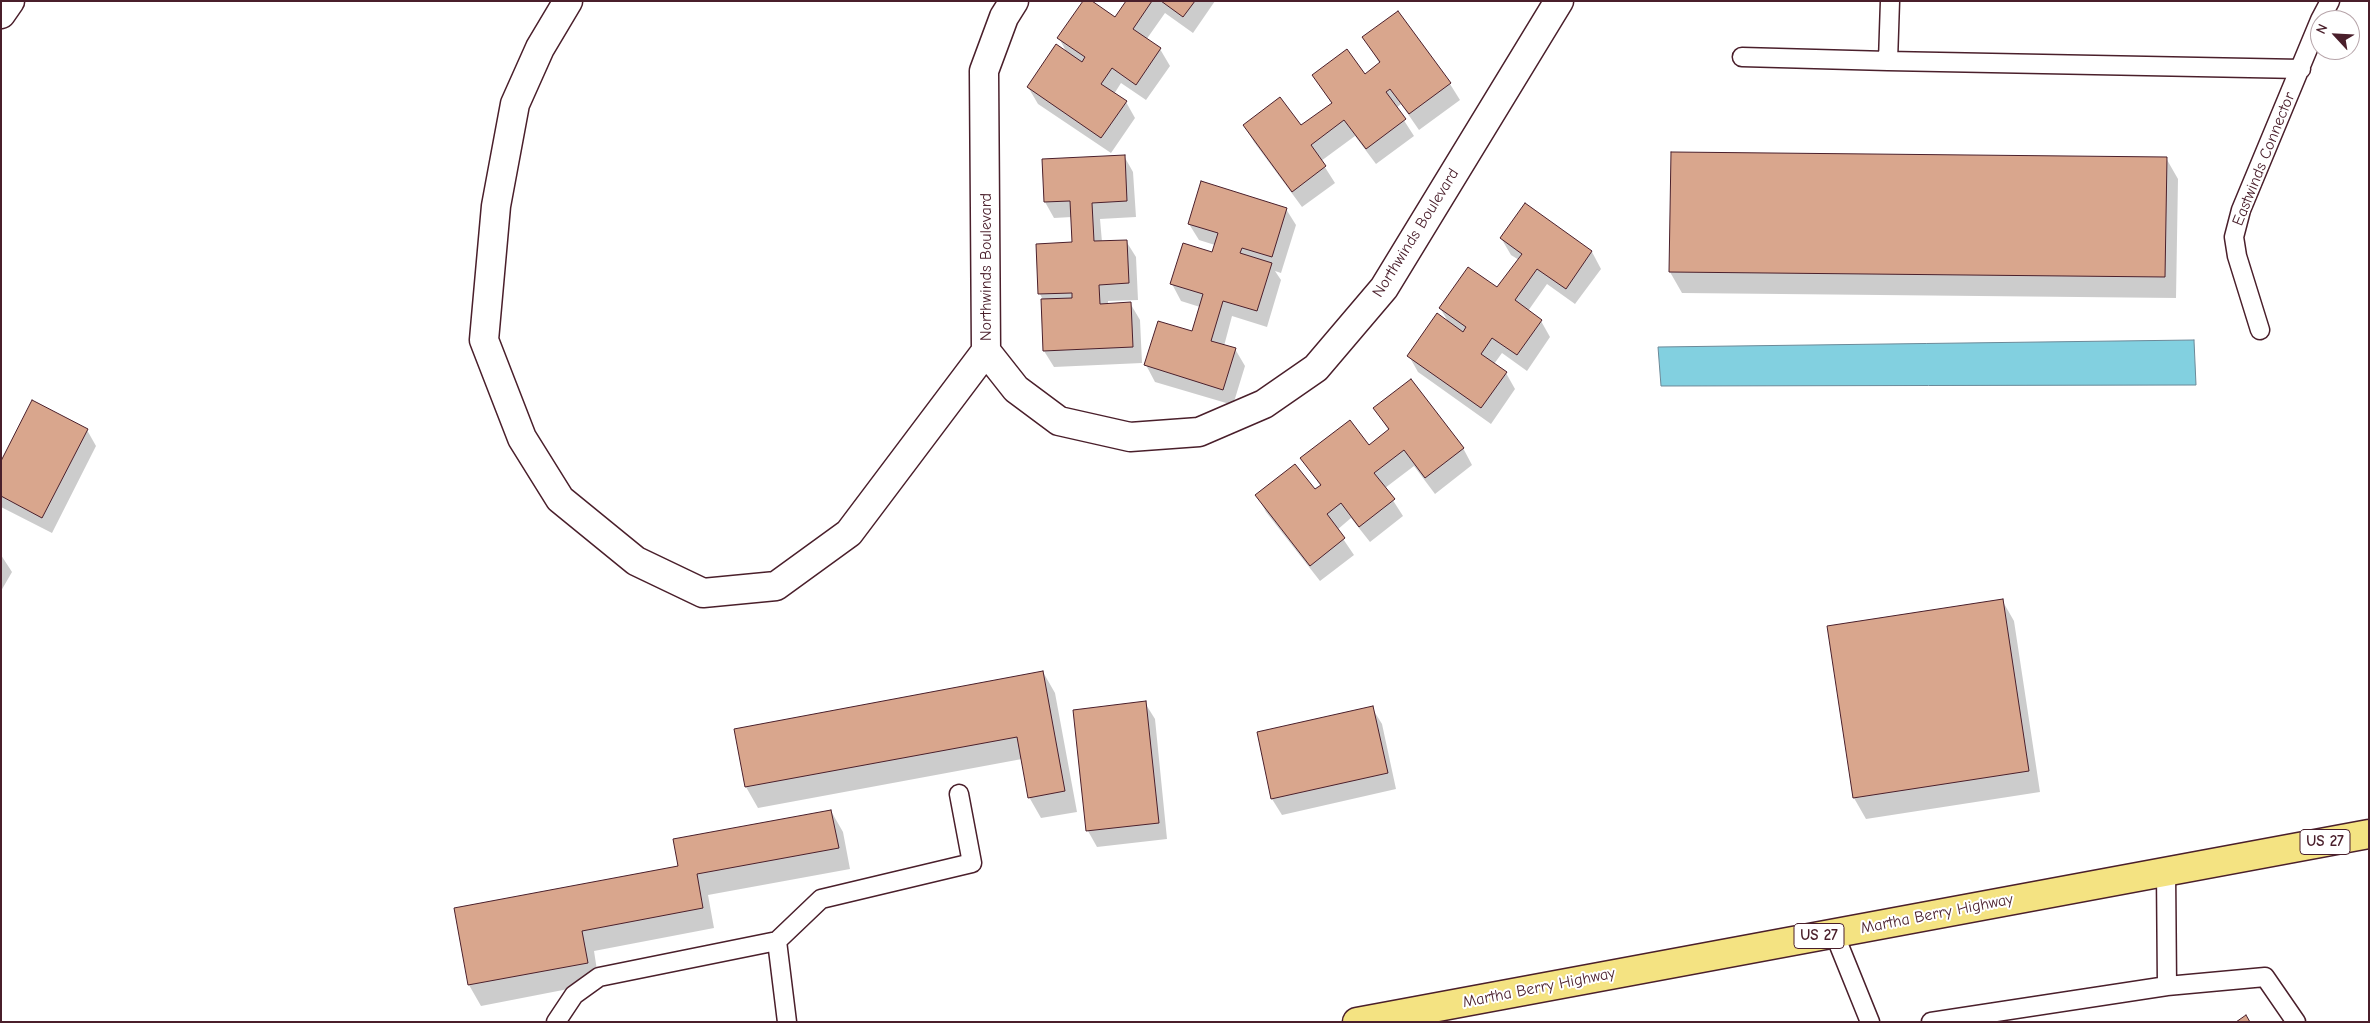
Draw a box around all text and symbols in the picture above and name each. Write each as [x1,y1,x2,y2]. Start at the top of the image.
north arrow [2310,10,2360,60]
text: N [2312,21,2331,37]
street label: Eastwinds Connector [2228,89,2300,229]
street label: Northwinds Boulevard [1369,165,1463,301]
street label: Northwinds Boulevard [976,193,996,341]
road number: US 27 [2300,830,2350,854]
street label: Martha Berry Highway [1859,890,2015,938]
road number: US 27 [1794,924,1844,948]
street label: Martha Berry Highway [1461,964,1617,1012]

